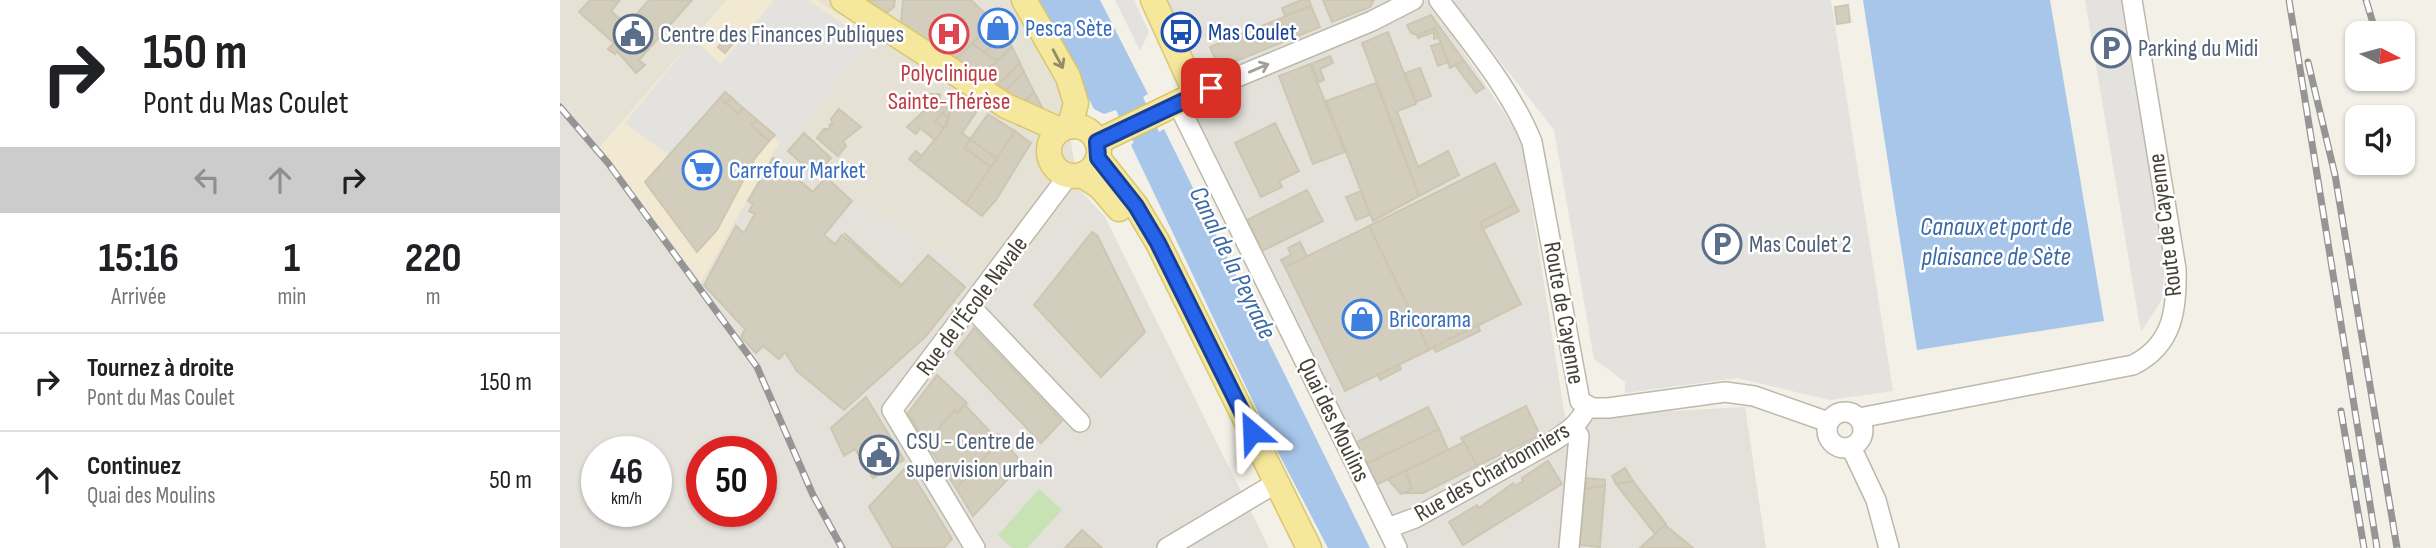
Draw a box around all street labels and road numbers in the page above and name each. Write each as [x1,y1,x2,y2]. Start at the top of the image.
street label: Route de Cayenne [2142,152,2188,298]
street label: Rue de l'École Navale [910,231,1034,381]
street label: Route de Cayenne [1537,240,1591,386]
street label: Quai des Moulins [1292,353,1376,487]
street label: Rue des Charbonniers [1409,416,1575,528]

